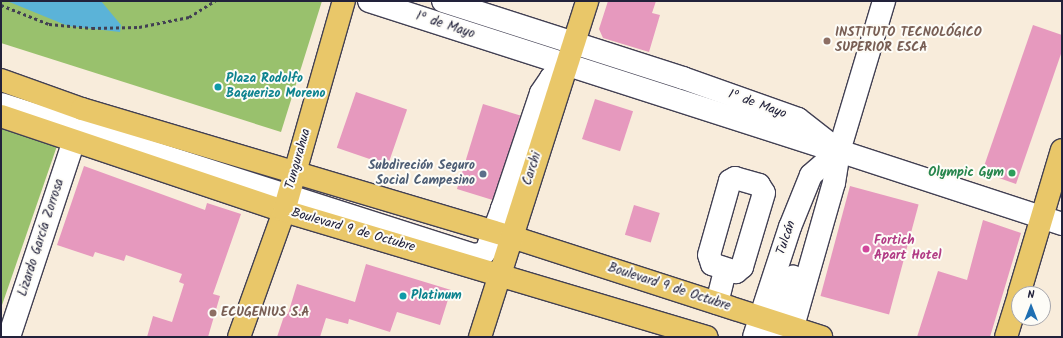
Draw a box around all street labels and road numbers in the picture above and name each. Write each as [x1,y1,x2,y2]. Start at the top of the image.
street label: 1º de Mayo [414,9,476,43]
street label: 1º de Mayo [726,87,788,123]
street label: Tungurahua [283,127,315,191]
street label: Carchi [520,150,546,188]
street label: Lizardo García Zorrosa [16,177,68,299]
street label: Boulevard 9 de Octubre [289,206,417,256]
street label: Tulcán [774,219,800,257]
street label: Boulevard 9 de Octubre [606,261,732,315]

